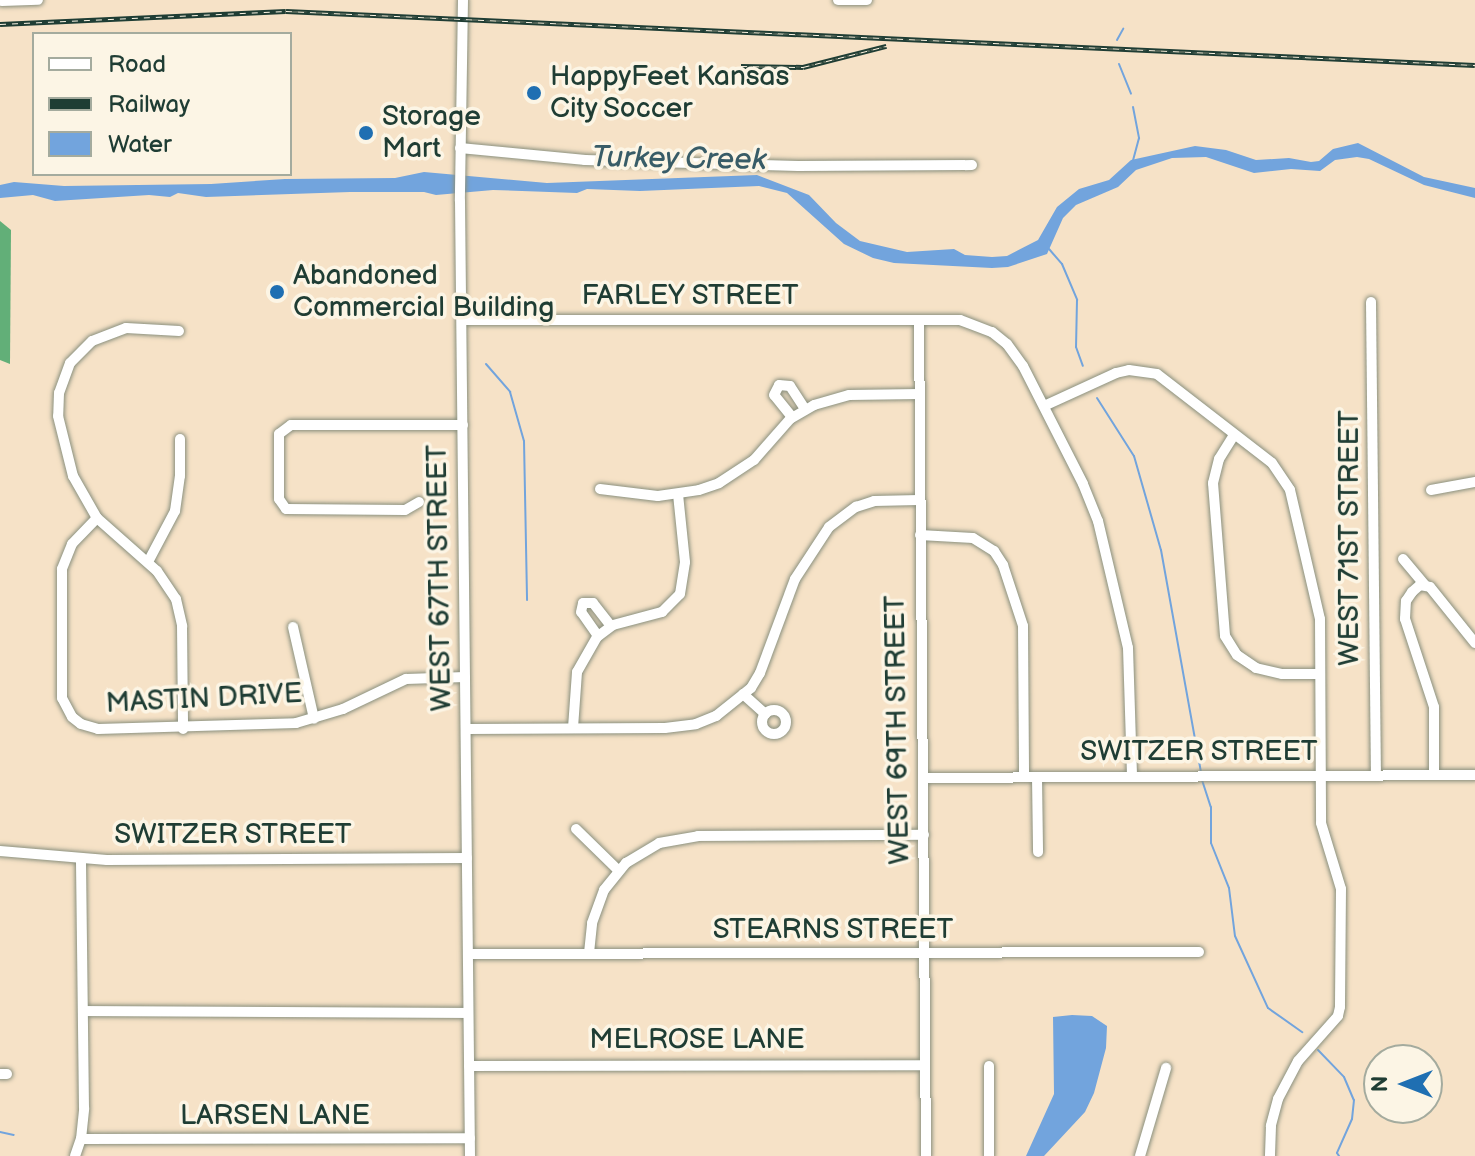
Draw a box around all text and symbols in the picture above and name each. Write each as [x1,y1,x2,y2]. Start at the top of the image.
legend [32,32,292,176]
text: Road [108,50,166,79]
place label: HappyFeet Kansas City Soccer [550,60,789,126]
marker: HappyFeet Kansas City Soccer [525,84,543,102]
text: Railway [108,90,190,119]
place label: Storage Mart [382,100,481,166]
marker: Storage Mart [357,124,375,142]
text: Water [108,130,172,159]
water label: Turkey Creek [590,139,768,179]
place label: Abandoned Commercial Building [293,259,554,325]
street label: FARLEY STREET [581,279,799,313]
marker: Abandoned Commercial Building [268,283,286,301]
street label: WEST 71ST STREET [1333,409,1367,667]
street label: WEST 67TH STREET [421,444,459,712]
street label: WEST 69TH STREET [879,595,917,865]
street label: MASTIN DRIVE [105,677,303,721]
street label: SWITZER STREET [1080,735,1318,769]
street label: SWITZER STREET [114,818,352,852]
street label: STEARNS STREET [712,913,954,947]
street label: MELROSE LANE [589,1023,805,1057]
north arrow [1363,1044,1443,1124]
text: N [1367,1076,1394,1092]
street label: LARSEN LANE [180,1099,370,1133]

